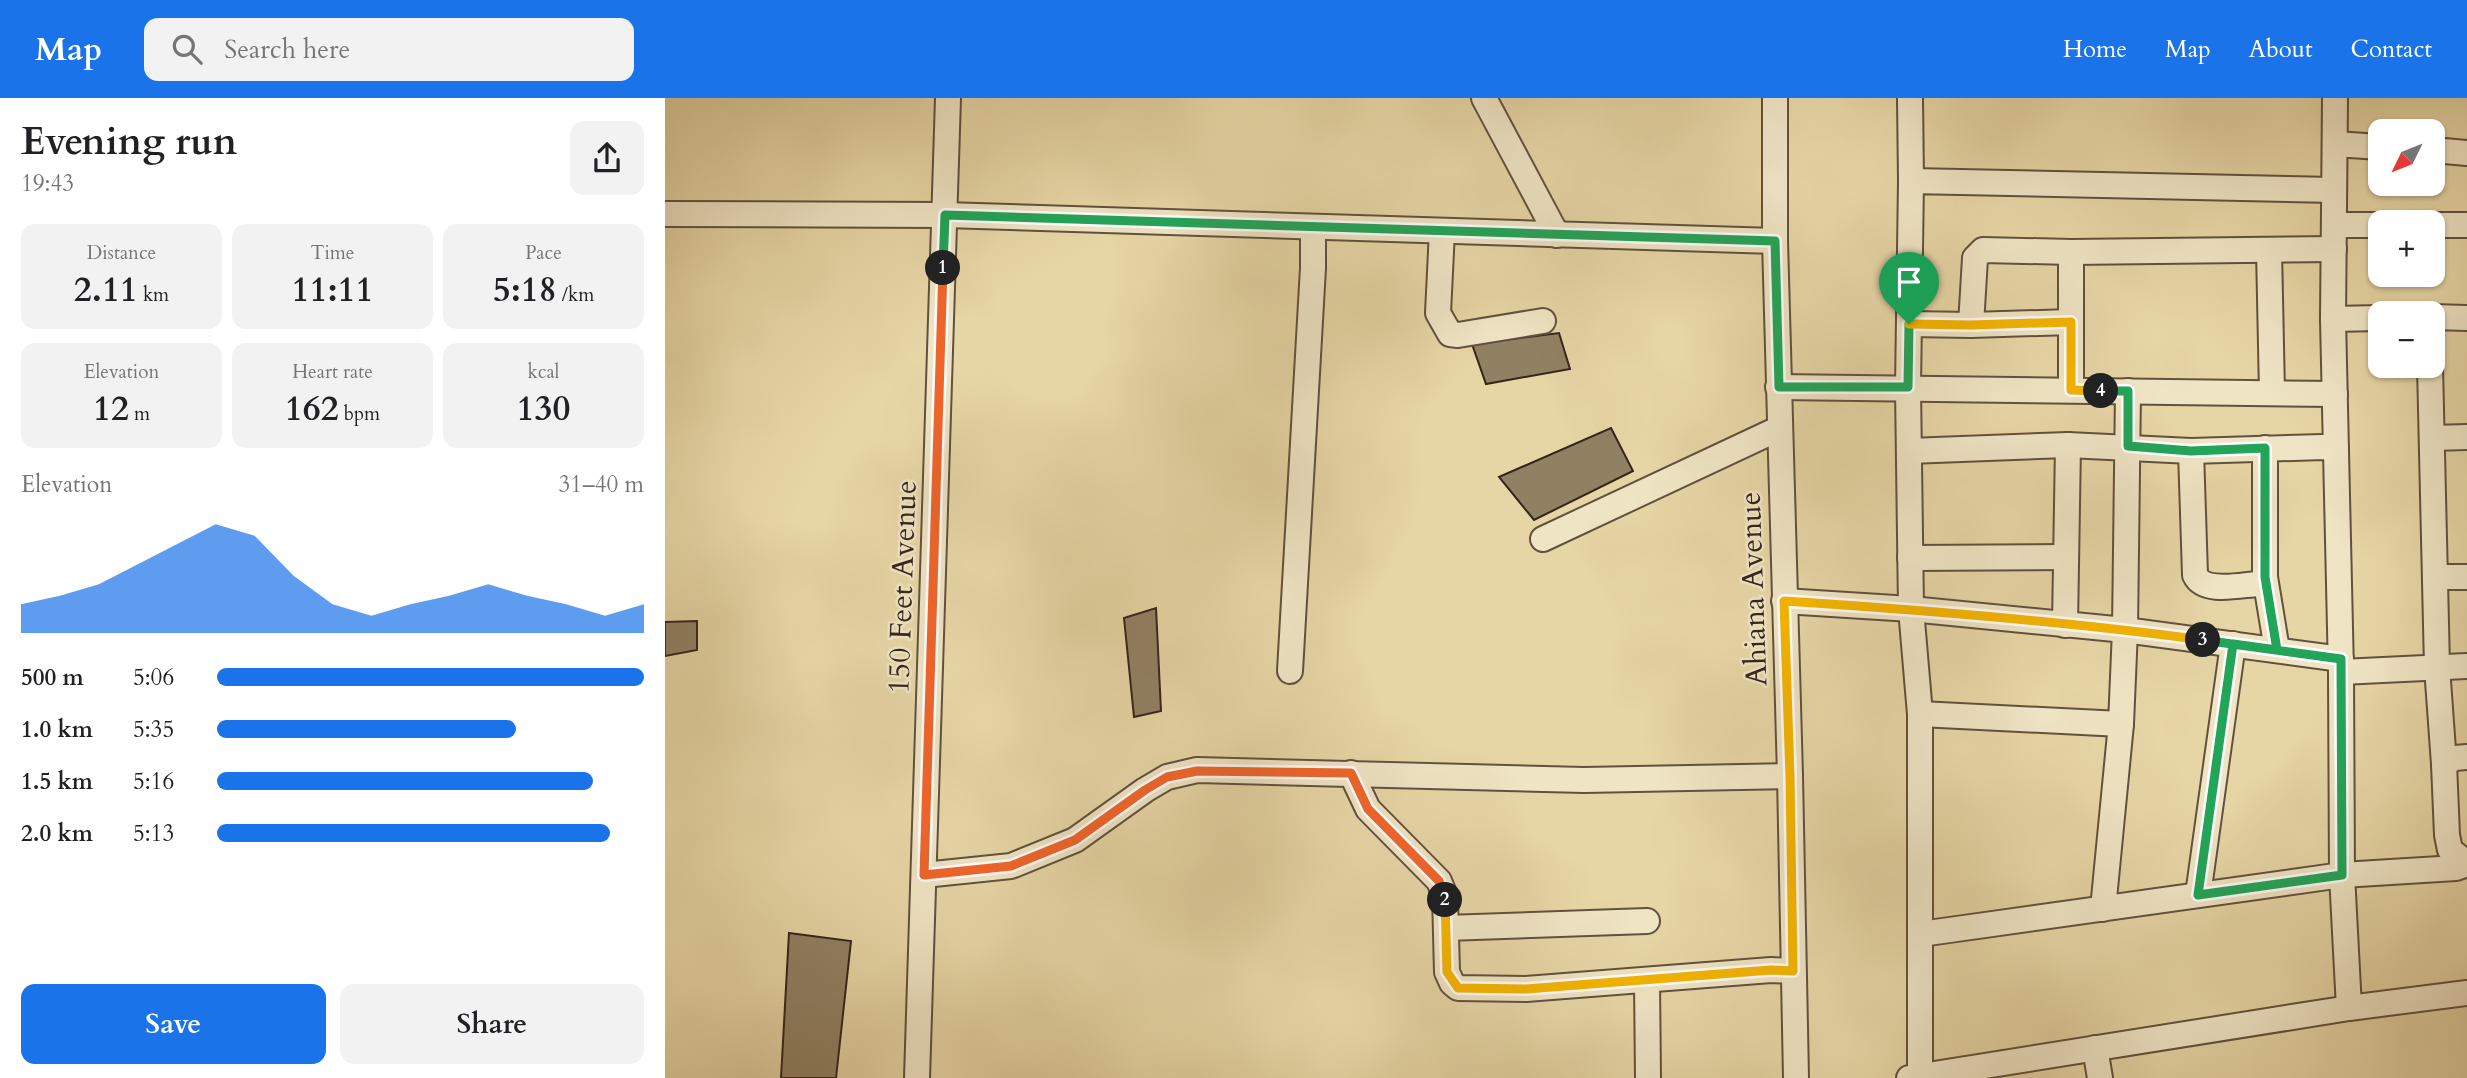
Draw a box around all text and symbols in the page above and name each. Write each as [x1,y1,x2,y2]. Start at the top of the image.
search box [144,18,634,81]
text: Map [35,27,102,72]
icon: search [168,30,206,68]
text: Search here [224,32,350,67]
text: Home [2063,33,2127,66]
text: Map [2165,33,2211,66]
text: About [2249,33,2313,66]
text: Contact [2351,33,2432,66]
text: Evening run [21,116,237,168]
north arrow [2368,119,2445,196]
map controls [2368,119,2445,378]
button: share [570,121,644,195]
text: 19:43 [21,168,74,199]
button: + [2368,210,2445,287]
text: Distance [87,240,156,266]
text: Time [311,240,354,266]
text: Pace [525,240,562,266]
pin: 1 [925,250,961,286]
pin [1879,252,1939,324]
text: 1 [938,254,947,280]
icon: arrive [1890,263,1928,301]
text: 2.11 [74,266,138,314]
text: 11:11 [292,266,373,314]
text: 5:18 [493,266,557,314]
text: km [138,282,169,308]
text: /km [557,282,594,308]
button: − [2368,301,2445,378]
text: Elevation [84,359,159,385]
text: Heart rate [292,359,373,385]
text: kcal [528,359,559,385]
pin: 4 [2083,374,2119,408]
text: 4 [2096,377,2105,403]
text: 12 [93,385,129,433]
text: 162 [285,385,339,433]
text: 130 [517,385,570,433]
text: m [129,401,150,427]
text: bpm [339,401,380,427]
text: Elevation [21,469,112,500]
text: 31–40 m [559,469,644,500]
street label: 150 Feet Avenue [878,480,927,694]
street label: Ahiana Avenue [1730,491,1777,687]
pin: 3 [2185,622,2221,658]
text: 3 [2198,626,2207,652]
text: 500 m [21,662,84,693]
text: 5:06 [133,662,174,693]
text: 1.0 km [21,714,93,745]
text: 5:35 [133,714,174,745]
text: 1.5 km [21,766,93,797]
text: 5:16 [133,766,174,797]
text: 2.0 km [21,818,93,849]
text: 5:13 [133,818,174,849]
pin: 2 [1427,882,1463,918]
text: 2 [1440,886,1449,912]
button: Save [21,984,326,1064]
button: Share [340,984,644,1064]

